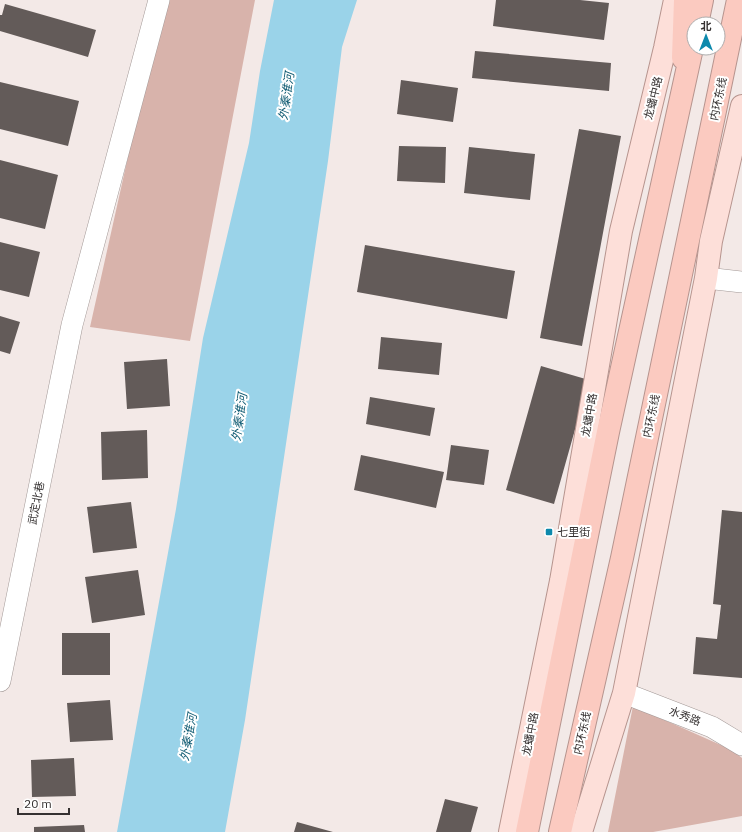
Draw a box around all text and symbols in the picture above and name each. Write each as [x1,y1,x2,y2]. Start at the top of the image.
north arrow [686,16,726,56]
text: 北 [701,19,712,33]
water label: 外秦淮河 [275,69,297,121]
street label: 龙蟠中路 [641,75,665,121]
street label: 内环东线 [707,76,729,122]
water label: 外秦淮河 [228,390,250,442]
street label: 龙蟠中路 [578,392,600,438]
street label: 内环东线 [640,393,662,439]
street label: 武定北巷 [25,480,47,526]
place label: 七里街 [557,525,590,539]
marker: 七里街 [544,527,554,537]
street label: 水秀路 [667,704,703,728]
water label: 外秦淮河 [176,710,200,762]
street label: 内环东线 [570,710,594,756]
street label: 龙蟠中路 [519,711,541,757]
scale bar [18,790,69,816]
text: 20 m [24,796,52,811]

